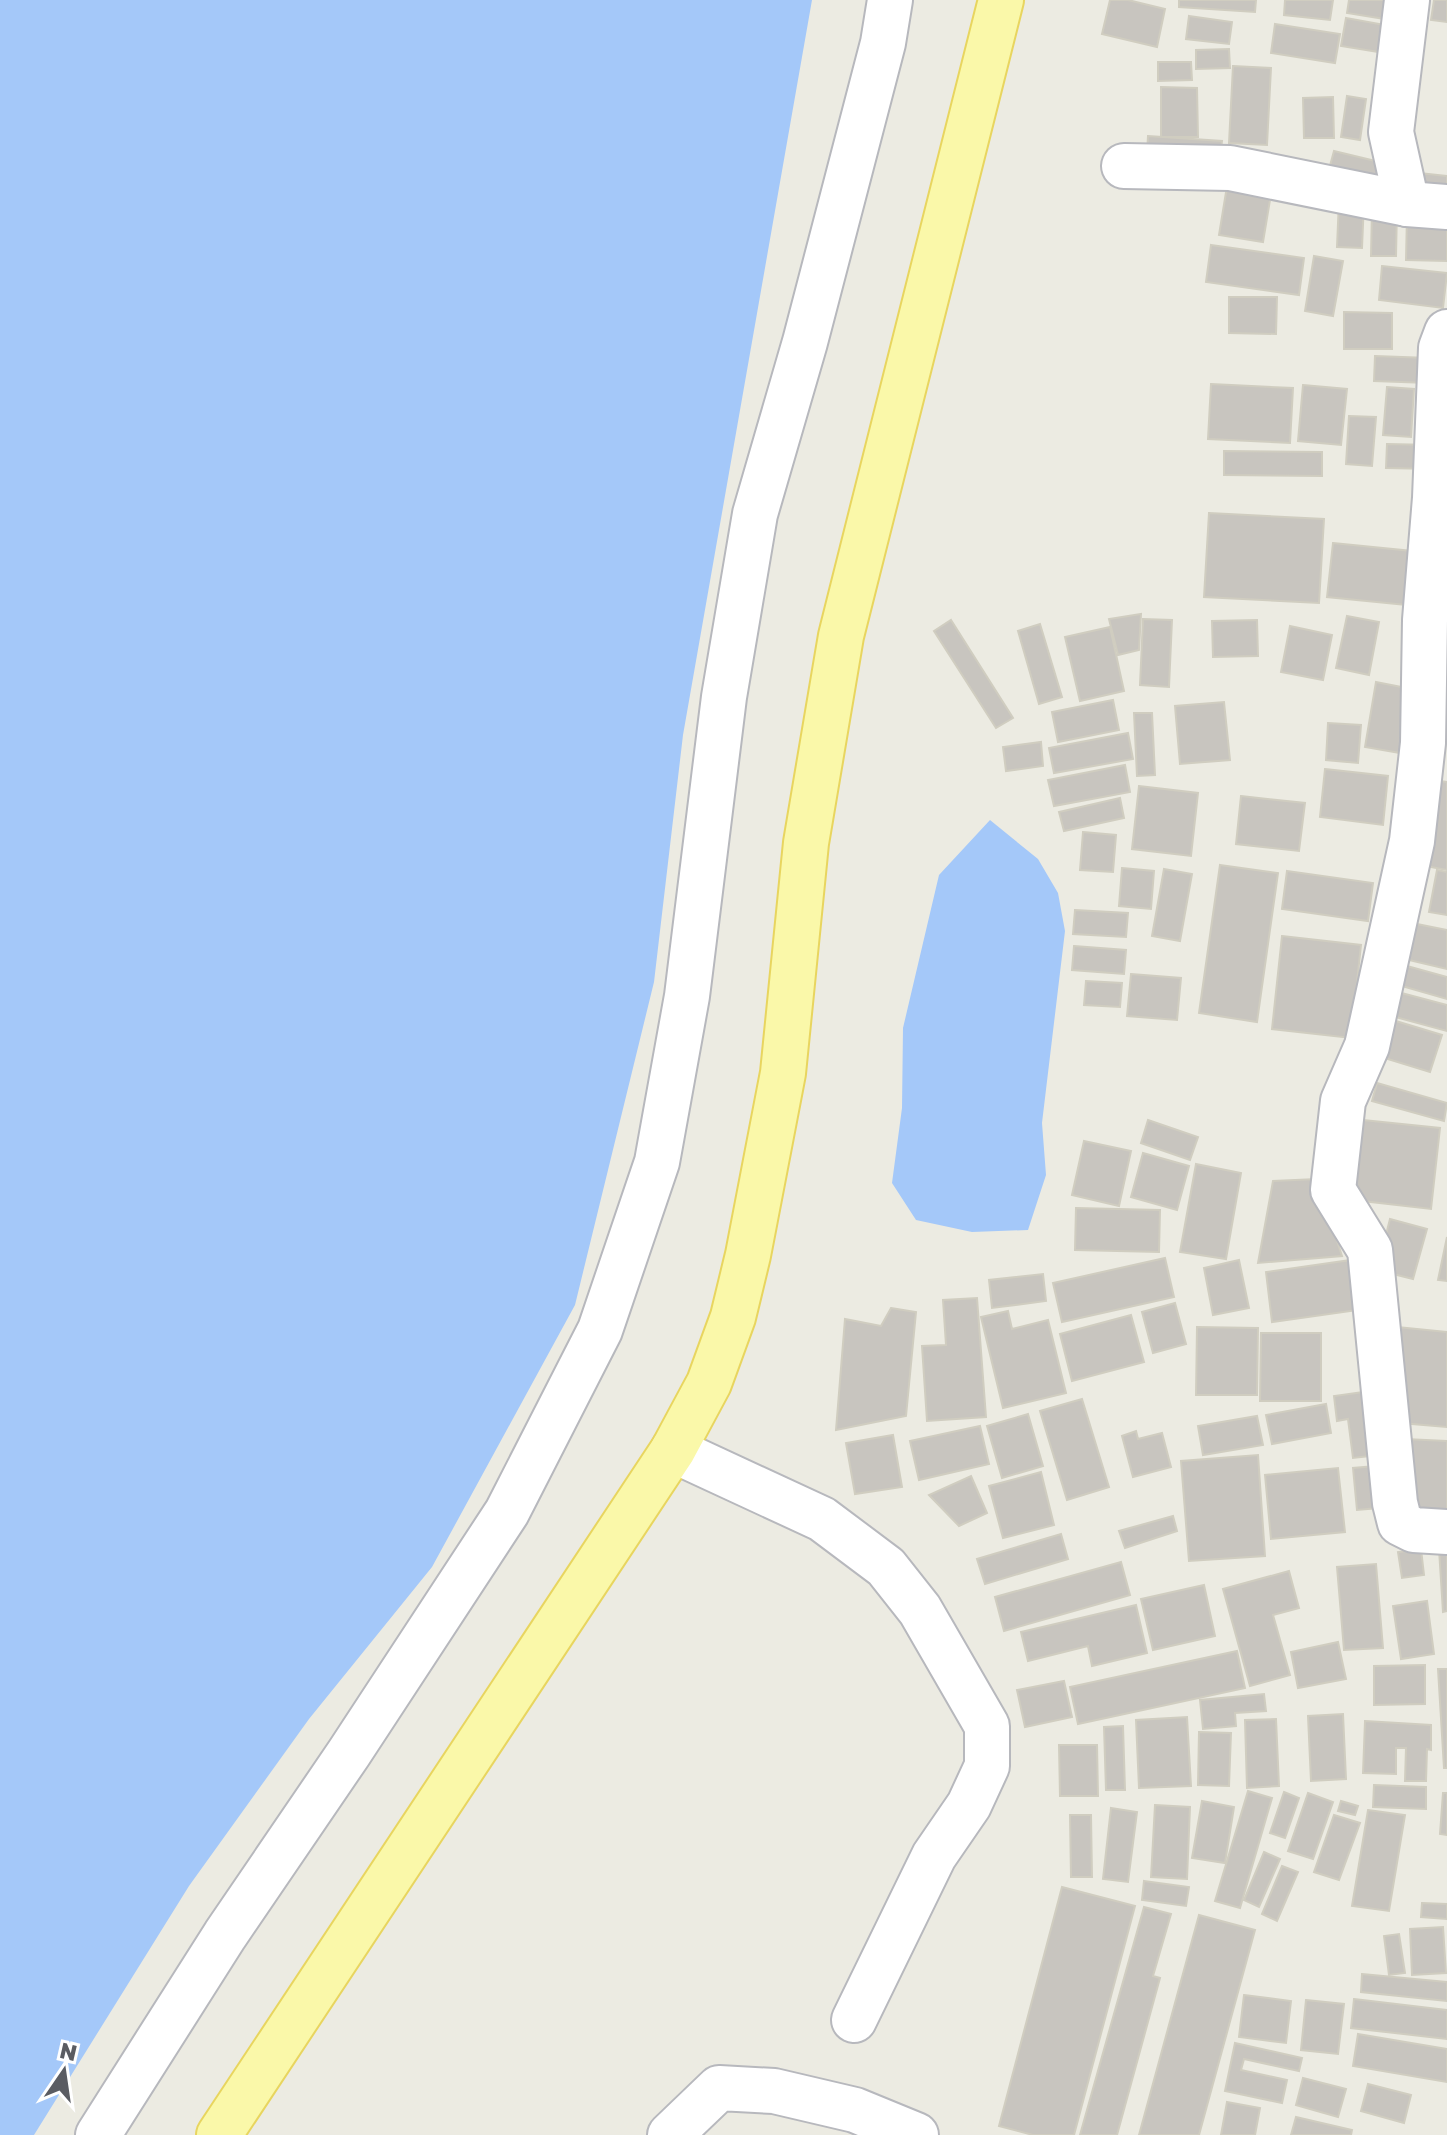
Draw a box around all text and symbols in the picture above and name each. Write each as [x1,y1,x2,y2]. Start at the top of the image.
north arrow [24,2031,104,2111]
text: N [57,2036,80,2066]

